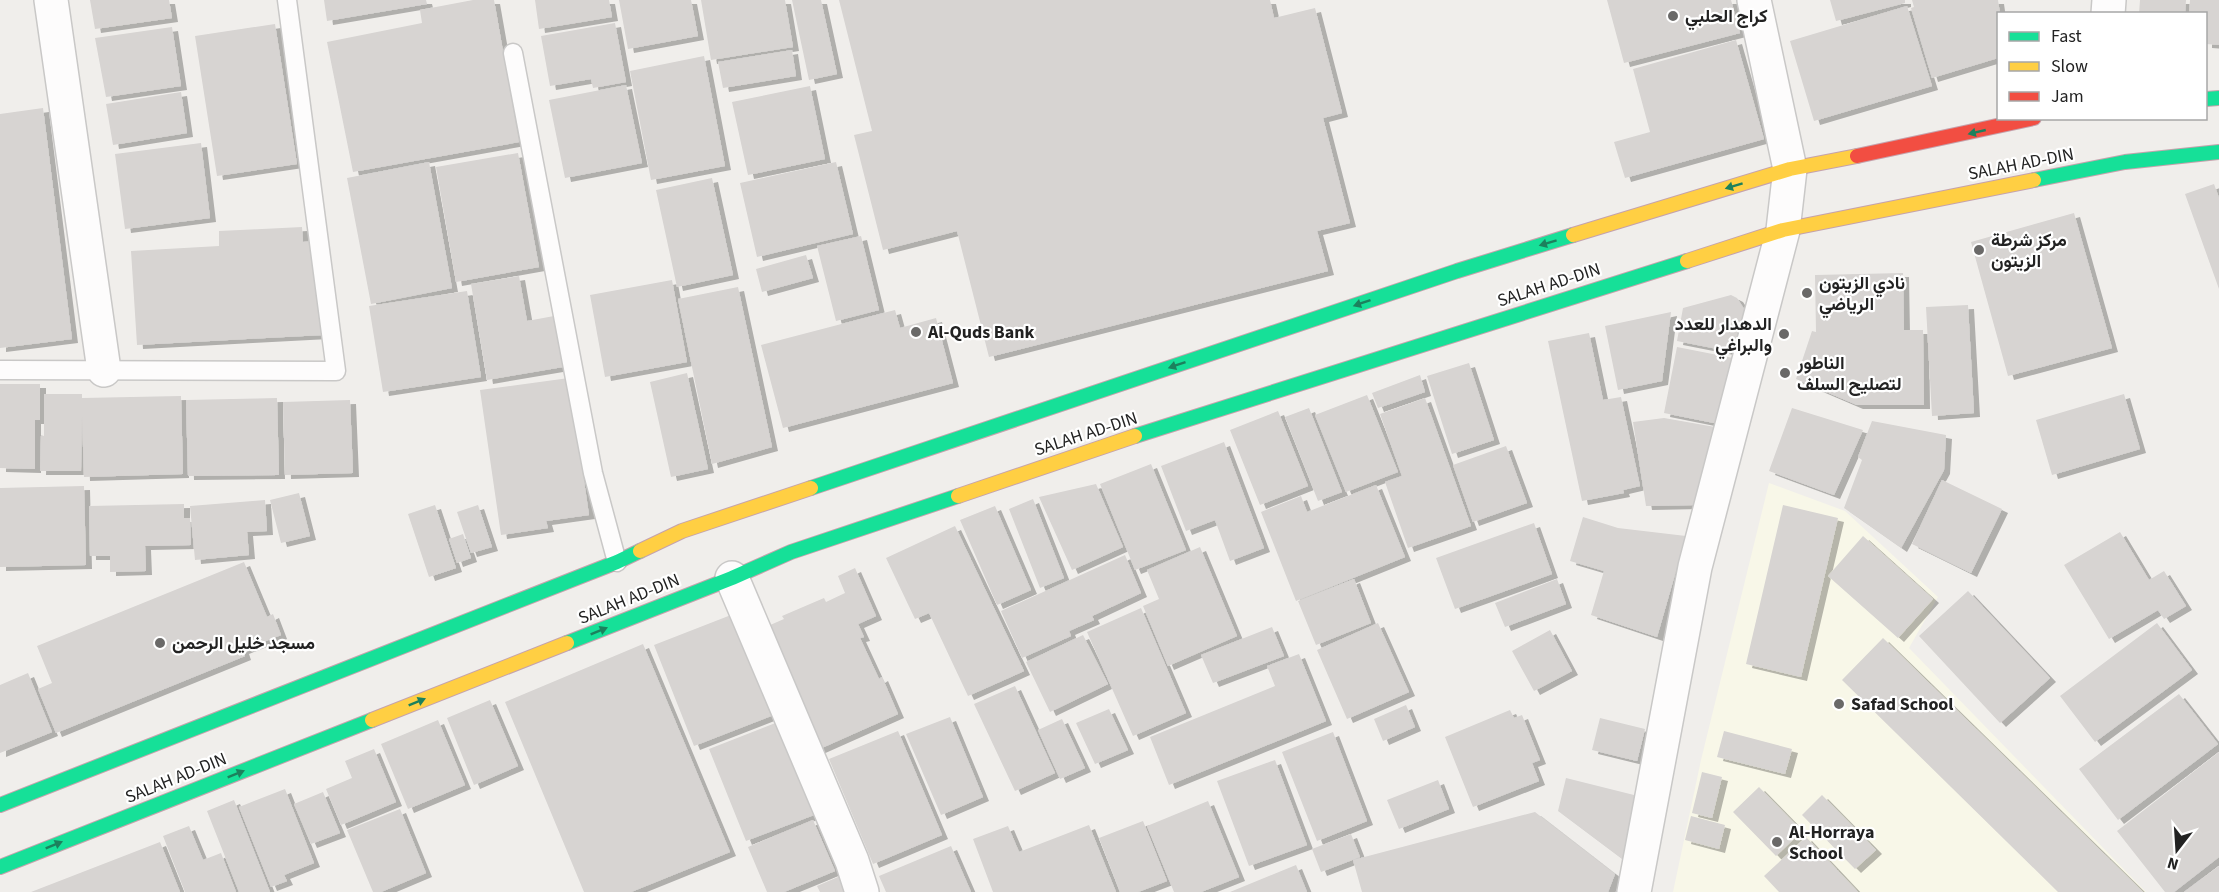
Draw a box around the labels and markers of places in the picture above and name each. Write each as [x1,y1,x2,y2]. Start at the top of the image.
place label: كراج الحلبي [1685,4,1768,31]
marker: كراج الحلبي [1666,9,1680,23]
place label: مركز شرطة الزيتون [1991,228,2067,274]
marker: مركز شرطة الزيتون [1972,243,1986,257]
place label: نادي الزيتون الرياضي [1819,271,1905,319]
marker: نادي الزيتون الرياضي [1800,286,1814,300]
place label: الدهدار للعدد والبراغي [1675,312,1772,360]
place label: Al-Quds Bank [927,320,1035,345]
marker: Al-Quds Bank [909,325,923,339]
marker: الدهدار للعدد والبراغي [1777,327,1791,341]
place label: الناطور لتصليح السلف [1796,351,1902,397]
marker: الناطور لتصليح السلف [1778,366,1792,380]
place label: مسجد خليل الرحمن [172,631,315,656]
marker: مسجد خليل الرحمن [153,636,167,650]
place label: Safad School [1851,692,1954,717]
marker: Safad School [1832,697,1846,711]
place label: Al-Horraya School [1788,820,1874,866]
marker: Al-Horraya School [1770,835,1784,849]

